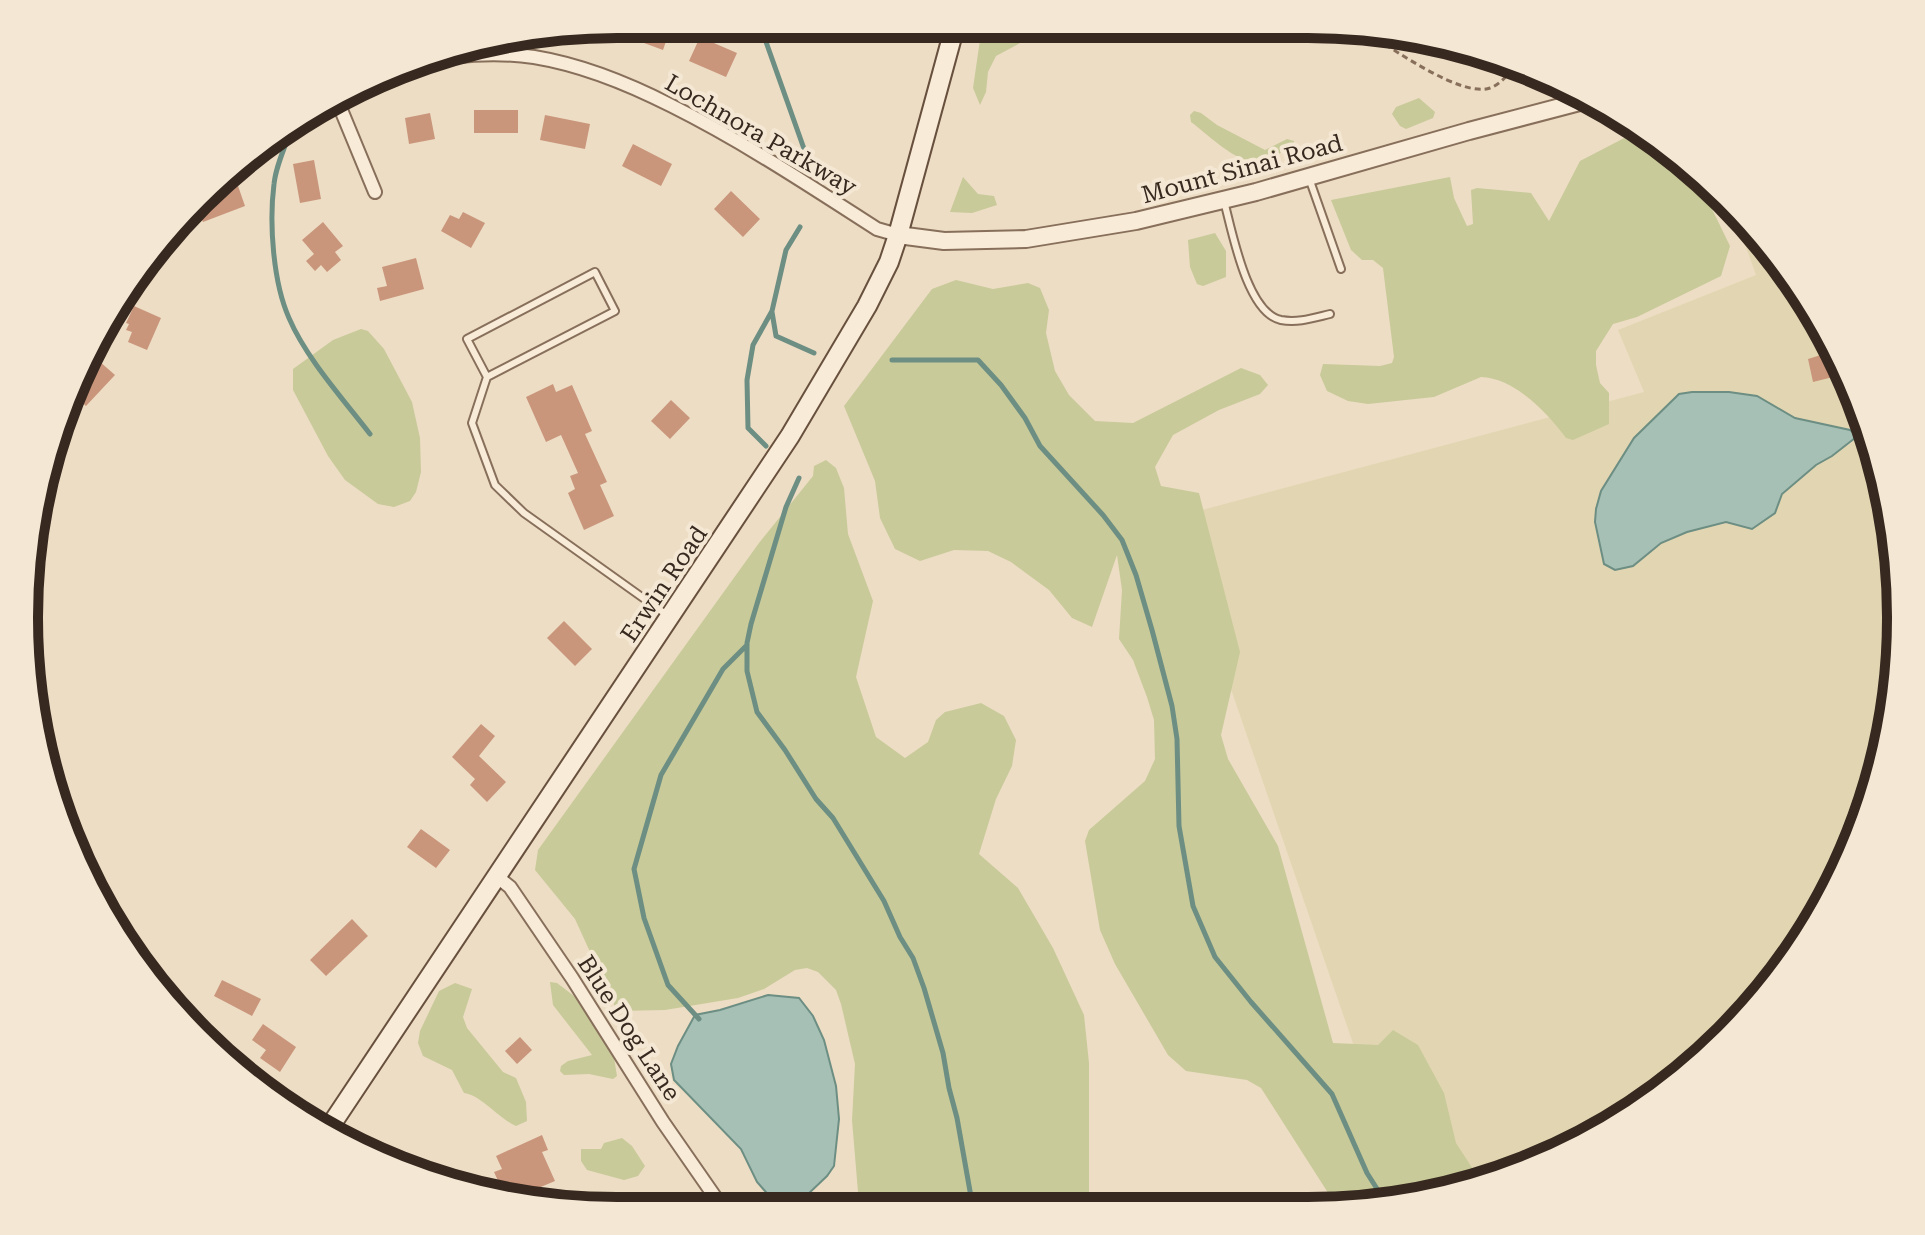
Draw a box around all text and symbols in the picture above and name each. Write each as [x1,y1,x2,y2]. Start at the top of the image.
street label: Lochnora Parkway [660,69,862,202]
street label: Mount Sinai Road [1139,129,1345,209]
street label: Erwin Road [615,521,713,647]
street label: Blue Dog Lane [572,950,686,1106]

